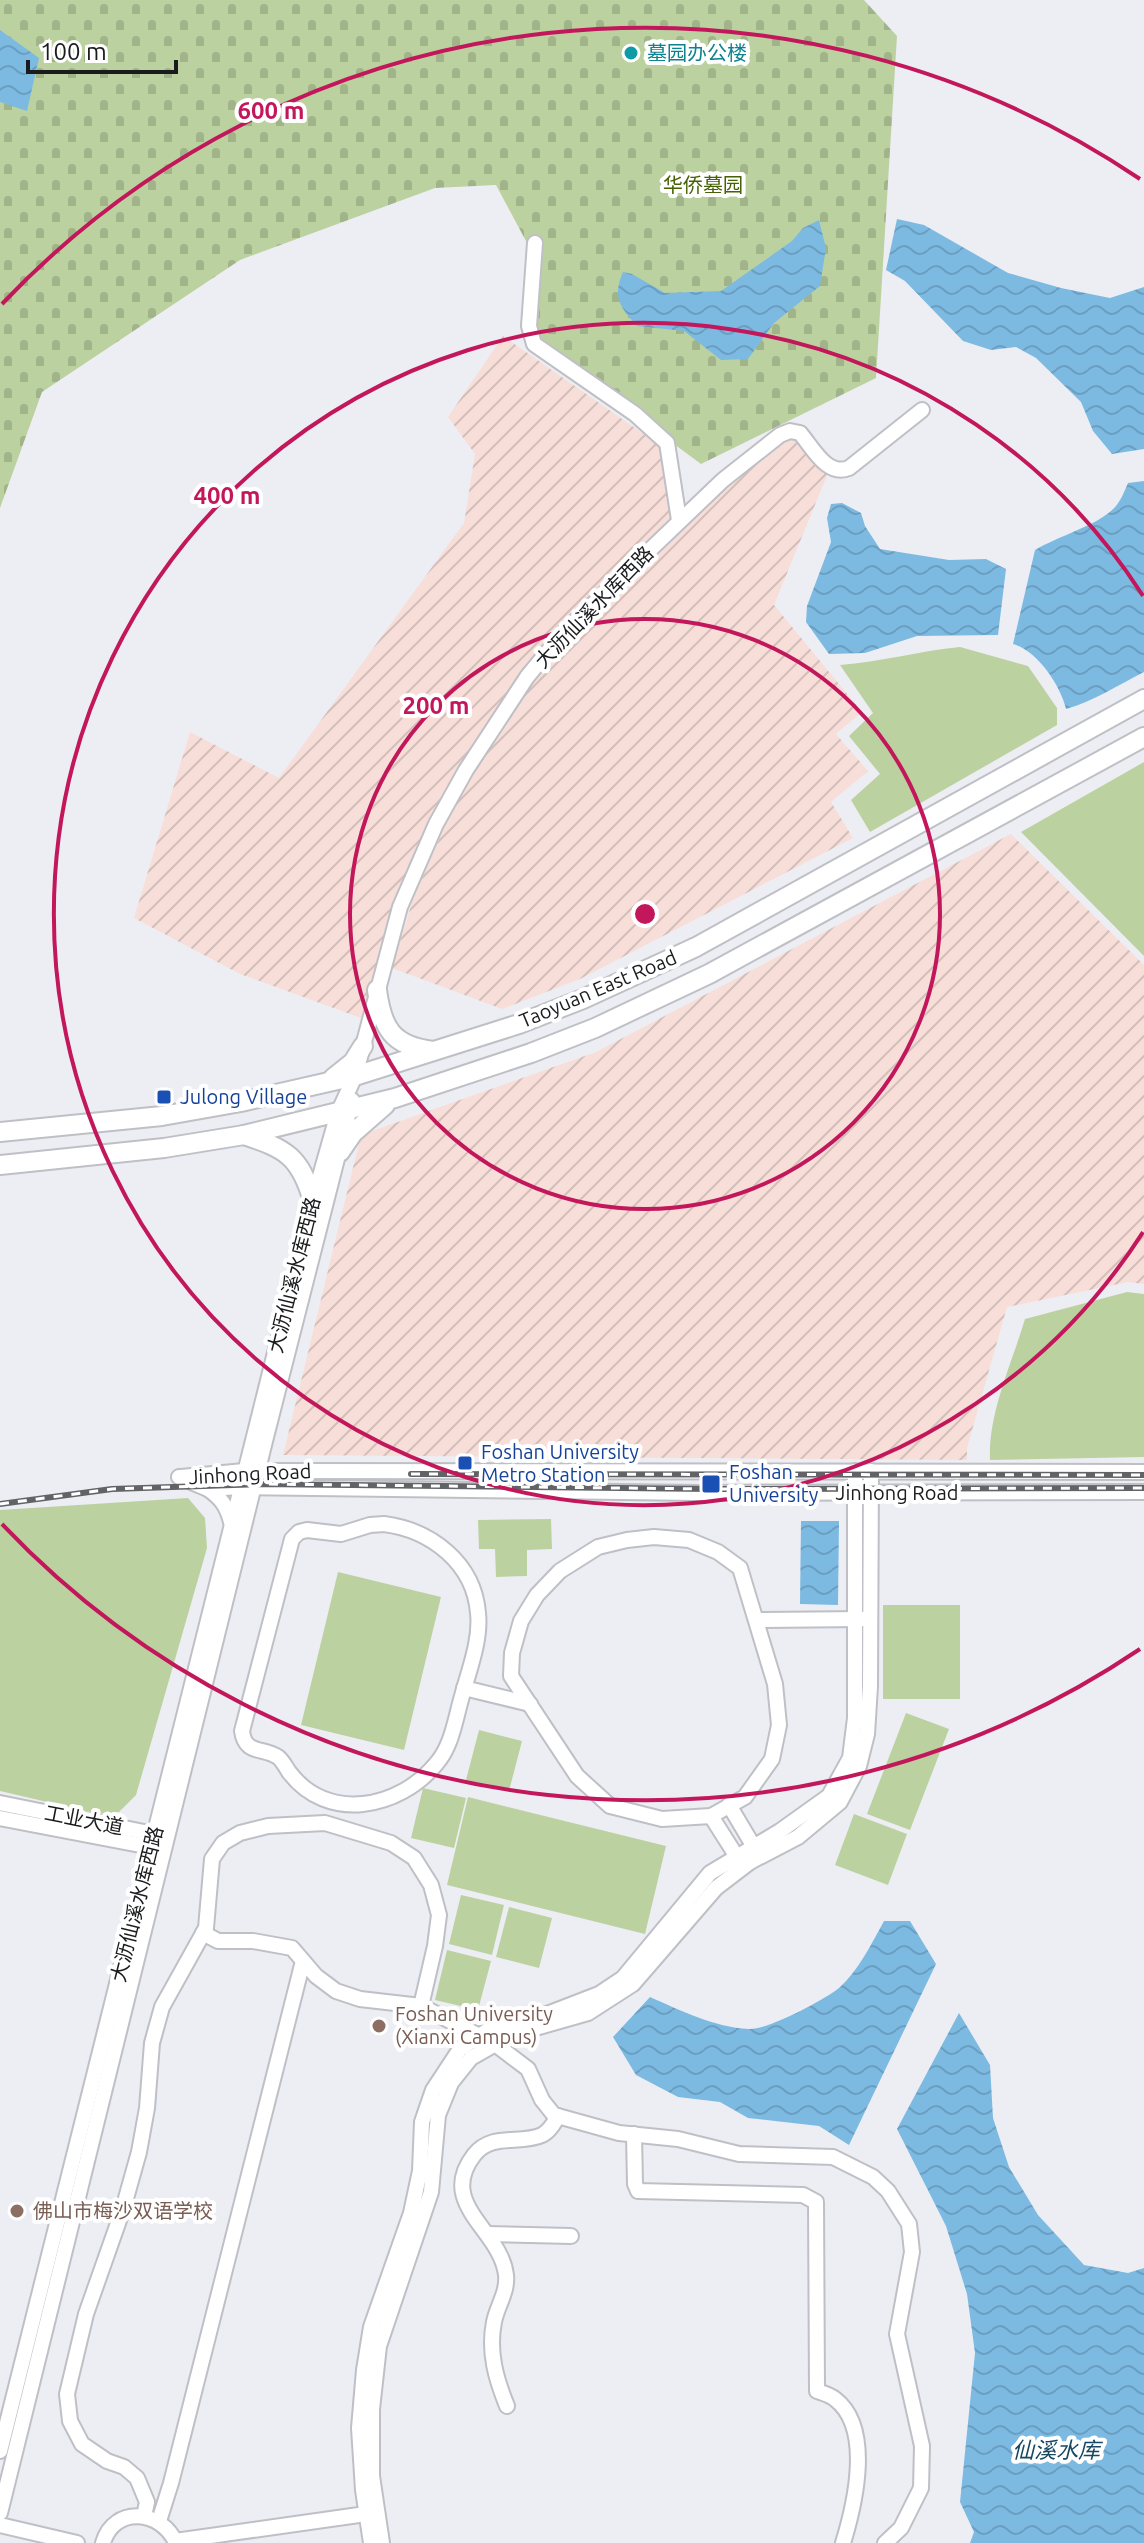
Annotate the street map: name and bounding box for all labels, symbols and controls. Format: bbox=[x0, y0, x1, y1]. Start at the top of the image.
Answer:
scale bar bbox=[28, 24, 176, 74]
text: 100 m bbox=[40, 38, 107, 65]
place label: 墓园办公楼 bbox=[647, 41, 747, 64]
marker: 墓园办公楼 bbox=[622, 44, 640, 62]
text: 600 m bbox=[238, 97, 304, 124]
park label: 华侨墓园 bbox=[663, 173, 743, 196]
text: 400 m bbox=[194, 482, 260, 509]
street label: 大沥仙溪水库西路 bbox=[530, 541, 657, 672]
text: 200 m bbox=[403, 692, 469, 719]
centre of rings bbox=[631, 900, 659, 928]
street label: Taoyuan East Road bbox=[516, 945, 680, 1032]
place label: Julong Village bbox=[180, 1085, 307, 1108]
marker: Julong Village bbox=[155, 1088, 173, 1106]
street label: 大沥仙溪水库西路 bbox=[263, 1194, 324, 1355]
place label: Foshan University Metro Station bbox=[481, 1440, 639, 1486]
marker: Foshan University Metro Station bbox=[456, 1454, 474, 1472]
street label: Jinhong Road bbox=[188, 1459, 312, 1488]
place label: Foshan University bbox=[729, 1460, 819, 1506]
marker: Foshan University bbox=[700, 1473, 722, 1495]
street label: Jinhong Road bbox=[836, 1481, 958, 1504]
street label: 工业大道 bbox=[43, 1801, 126, 1838]
street label: 大沥仙溪水库西路 bbox=[106, 1823, 167, 1984]
place label: Foshan University (Xianxi Campus) bbox=[395, 2002, 553, 2048]
marker: Foshan University (Xianxi Campus) bbox=[370, 2017, 388, 2035]
place label: 佛山市梅沙双语学校 bbox=[33, 2199, 213, 2222]
marker: 佛山市梅沙双语学校 bbox=[8, 2202, 26, 2220]
water label: 仙溪水库 bbox=[1012, 2437, 1104, 2462]

